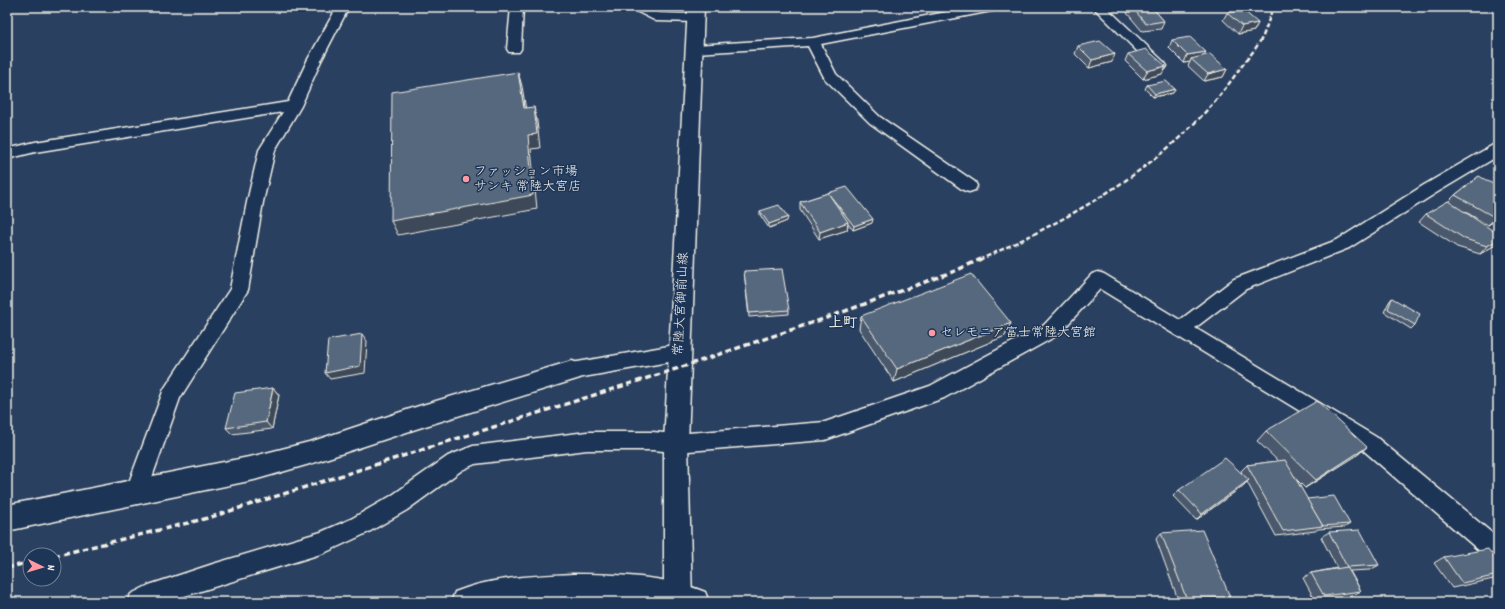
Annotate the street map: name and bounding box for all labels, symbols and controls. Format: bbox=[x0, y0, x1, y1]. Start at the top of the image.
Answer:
place label: ファッション市場 サンキ 常陸大宮店 bbox=[474, 163, 581, 197]
marker: ファッション市場 サンキ 常陸大宮店 bbox=[461, 174, 471, 184]
street label: 常陸大宮御前山線 bbox=[670, 251, 694, 356]
district label: 上町 bbox=[828, 313, 858, 335]
place label: セレモニア富士常陸大宮館 bbox=[940, 324, 1096, 343]
marker: セレモニア富士常陸大宮館 bbox=[927, 328, 937, 338]
north arrow bbox=[22, 547, 62, 587]
text: N bbox=[42, 564, 58, 572]

